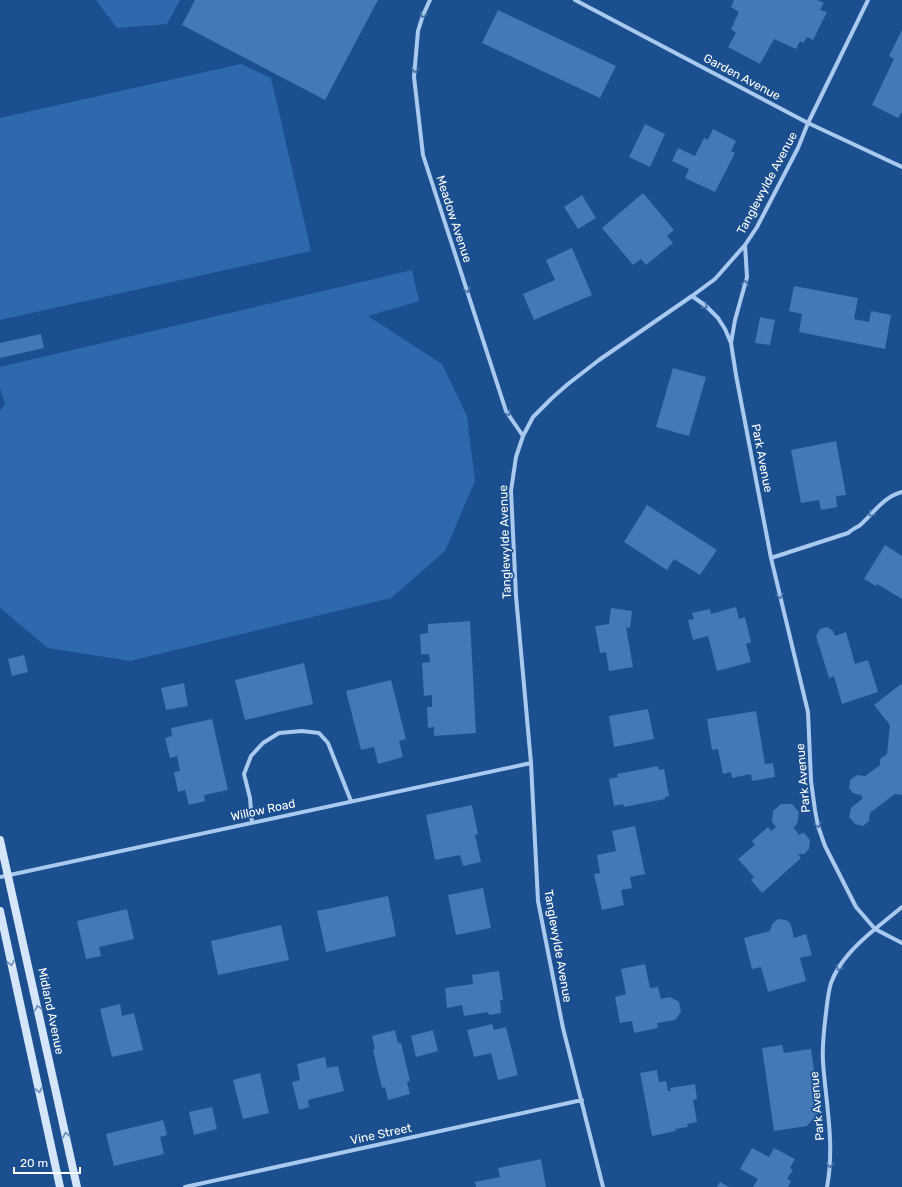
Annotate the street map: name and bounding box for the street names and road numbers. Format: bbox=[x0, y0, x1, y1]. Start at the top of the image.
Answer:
street label: Garden Avenue bbox=[701, 51, 783, 103]
street label: Tanglewylde Avenue bbox=[734, 129, 800, 237]
street label: Meadow Avenue bbox=[433, 174, 475, 265]
street label: Park Avenue bbox=[748, 423, 776, 494]
street label: Tanglewylde Avenue bbox=[496, 484, 514, 599]
street label: Park Avenue bbox=[793, 742, 813, 813]
street label: Willow Road bbox=[229, 796, 297, 824]
street label: Tanglewylde Avenue bbox=[541, 889, 575, 1004]
street label: Midland Avenue bbox=[35, 966, 67, 1056]
street label: Park Avenue bbox=[807, 1070, 827, 1141]
street label: Vine Street bbox=[349, 1121, 413, 1147]

